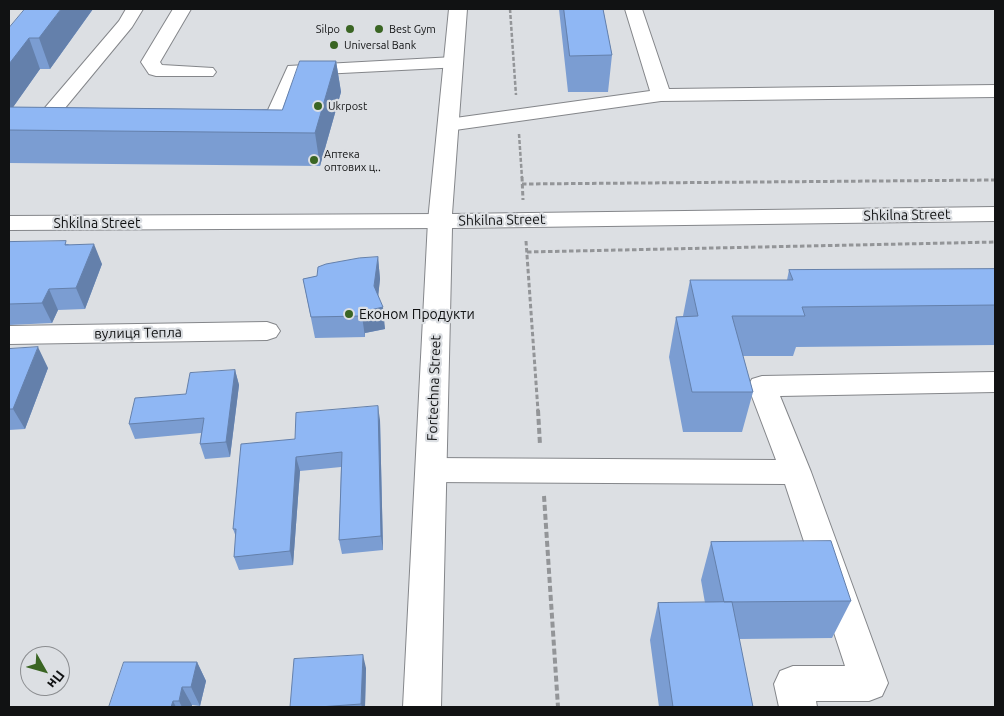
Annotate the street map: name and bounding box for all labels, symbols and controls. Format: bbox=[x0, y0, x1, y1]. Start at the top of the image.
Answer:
place label: Silpo bbox=[316, 22, 340, 36]
place label: Best Gym bbox=[389, 22, 436, 36]
marker: Silpo bbox=[344, 23, 356, 35]
marker: Best Gym bbox=[373, 23, 385, 35]
place label: Universal Bank bbox=[344, 38, 416, 52]
marker: Universal Bank bbox=[328, 39, 340, 51]
place label: Ukrpost bbox=[328, 99, 367, 113]
marker: Ukrpost bbox=[312, 100, 324, 112]
place label: Аптека оптових ц‥ bbox=[324, 147, 381, 173]
marker: Аптека оптових ц‥ bbox=[308, 154, 320, 166]
street label: Shkilna Street bbox=[863, 206, 951, 224]
street label: Shkilna Street bbox=[458, 211, 546, 229]
street label: Shkilna Street bbox=[54, 215, 140, 231]
place label: Економ Продукти bbox=[359, 306, 475, 322]
marker: Економ Продукти bbox=[343, 308, 355, 320]
street label: вулиця Тепла bbox=[94, 324, 182, 342]
street label: Fortechna Street bbox=[424, 335, 444, 441]
north arrow bbox=[20, 646, 70, 696]
text: Пн bbox=[44, 667, 68, 692]

